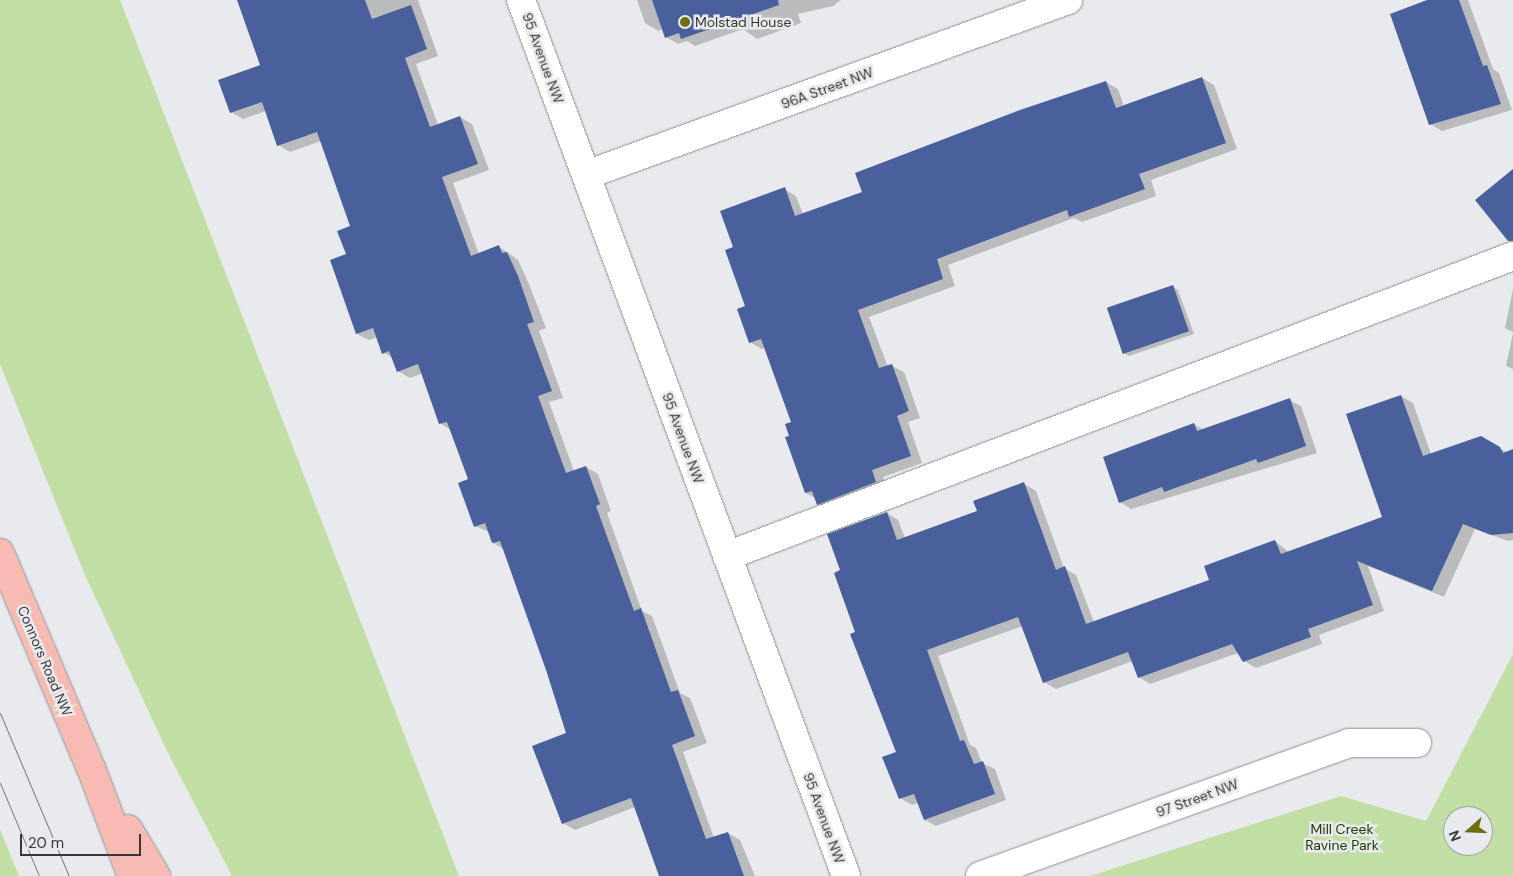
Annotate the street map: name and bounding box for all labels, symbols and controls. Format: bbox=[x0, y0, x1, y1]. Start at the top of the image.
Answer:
street label: 95 Avenue NW bbox=[519, 10, 567, 106]
place label: Molstad House bbox=[695, 14, 791, 30]
marker: Molstad House bbox=[679, 16, 691, 28]
street label: 96A Street NW bbox=[779, 64, 875, 112]
street label: 95 Avenue NW bbox=[659, 390, 707, 486]
street label: Connors Road NW bbox=[14, 603, 76, 719]
street label: 95 Avenue NW bbox=[800, 770, 848, 866]
street label: 97 Street NW bbox=[1154, 775, 1240, 821]
north arrow bbox=[1443, 806, 1493, 856]
park label: Mill Creek Ravine Park bbox=[1305, 821, 1379, 854]
scale bar bbox=[22, 824, 144, 856]
text: N bbox=[1445, 828, 1465, 844]
text: 20 m bbox=[28, 833, 64, 853]

